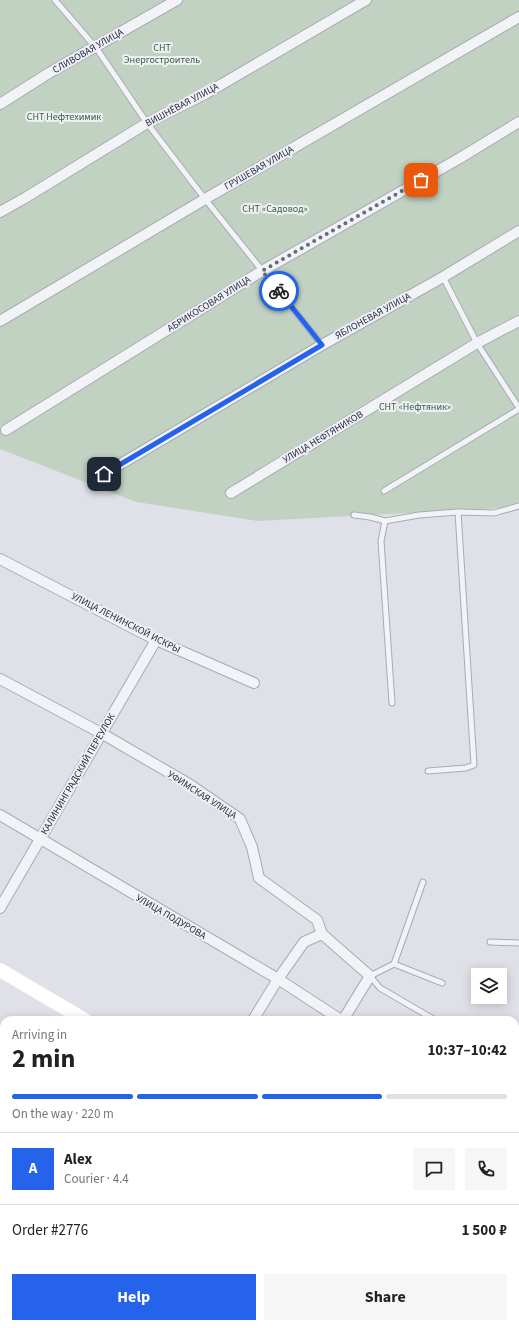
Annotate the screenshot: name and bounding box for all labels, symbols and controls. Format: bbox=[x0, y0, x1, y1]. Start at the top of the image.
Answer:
street label: СЛИВОВАЯ УЛИЦА bbox=[50, 25, 126, 77]
park label: СНТ Энергостроитель bbox=[124, 41, 200, 67]
street label: ВИШНЁВАЯ УЛИЦА bbox=[143, 79, 222, 130]
park label: СНТ Нефтехимик bbox=[27, 110, 101, 124]
street label: ГРУШЕВАЯ УЛИЦА bbox=[222, 142, 297, 194]
pin bbox=[404, 163, 438, 197]
icon: bag bbox=[410, 169, 432, 191]
park label: СНТ «Садовод» bbox=[242, 202, 308, 216]
courier bbox=[259, 271, 299, 311]
street label: АБРИКОСОВАЯ УЛИЦА bbox=[164, 272, 254, 335]
icon: bike bbox=[268, 280, 290, 302]
street label: ЯБЛОНЕВАЯ УЛИЦА bbox=[333, 289, 414, 343]
park label: СНТ «Нефтяник» bbox=[379, 400, 451, 414]
street label: УЛИЦА НЕФТЯНИКОВ bbox=[280, 407, 366, 467]
pin bbox=[87, 457, 121, 491]
icon: home bbox=[93, 463, 115, 485]
street label: УЛИЦА ЛЕНИНСКОЙ ИСКРЫ bbox=[69, 589, 183, 657]
street label: КАЛИНИНГРАДСКИЙ ПЕРЕУЛОК bbox=[37, 710, 119, 837]
street label: УФИМСКАЯ УЛИЦА bbox=[165, 767, 240, 823]
street label: УЛИЦА ПОДУРОВА bbox=[133, 891, 209, 943]
map controls bbox=[471, 968, 507, 1004]
button: layers bbox=[471, 968, 507, 1004]
text: Arriving in bbox=[12, 1026, 67, 1044]
text: 2 min bbox=[12, 1040, 75, 1077]
text: 10:37–10:42 bbox=[427, 1040, 507, 1061]
text: On the way · 220 m bbox=[12, 1105, 114, 1123]
button: chat bbox=[413, 1148, 455, 1190]
button: phone bbox=[465, 1148, 507, 1190]
text: Alex bbox=[64, 1149, 92, 1170]
text: A bbox=[29, 1158, 37, 1179]
text: Courier · 4.4 bbox=[64, 1170, 129, 1188]
text: Order #2776 bbox=[12, 1220, 88, 1241]
text: 1 500 ₽ bbox=[461, 1220, 507, 1241]
button: Help bbox=[12, 1274, 256, 1320]
button: Share bbox=[264, 1274, 507, 1320]

